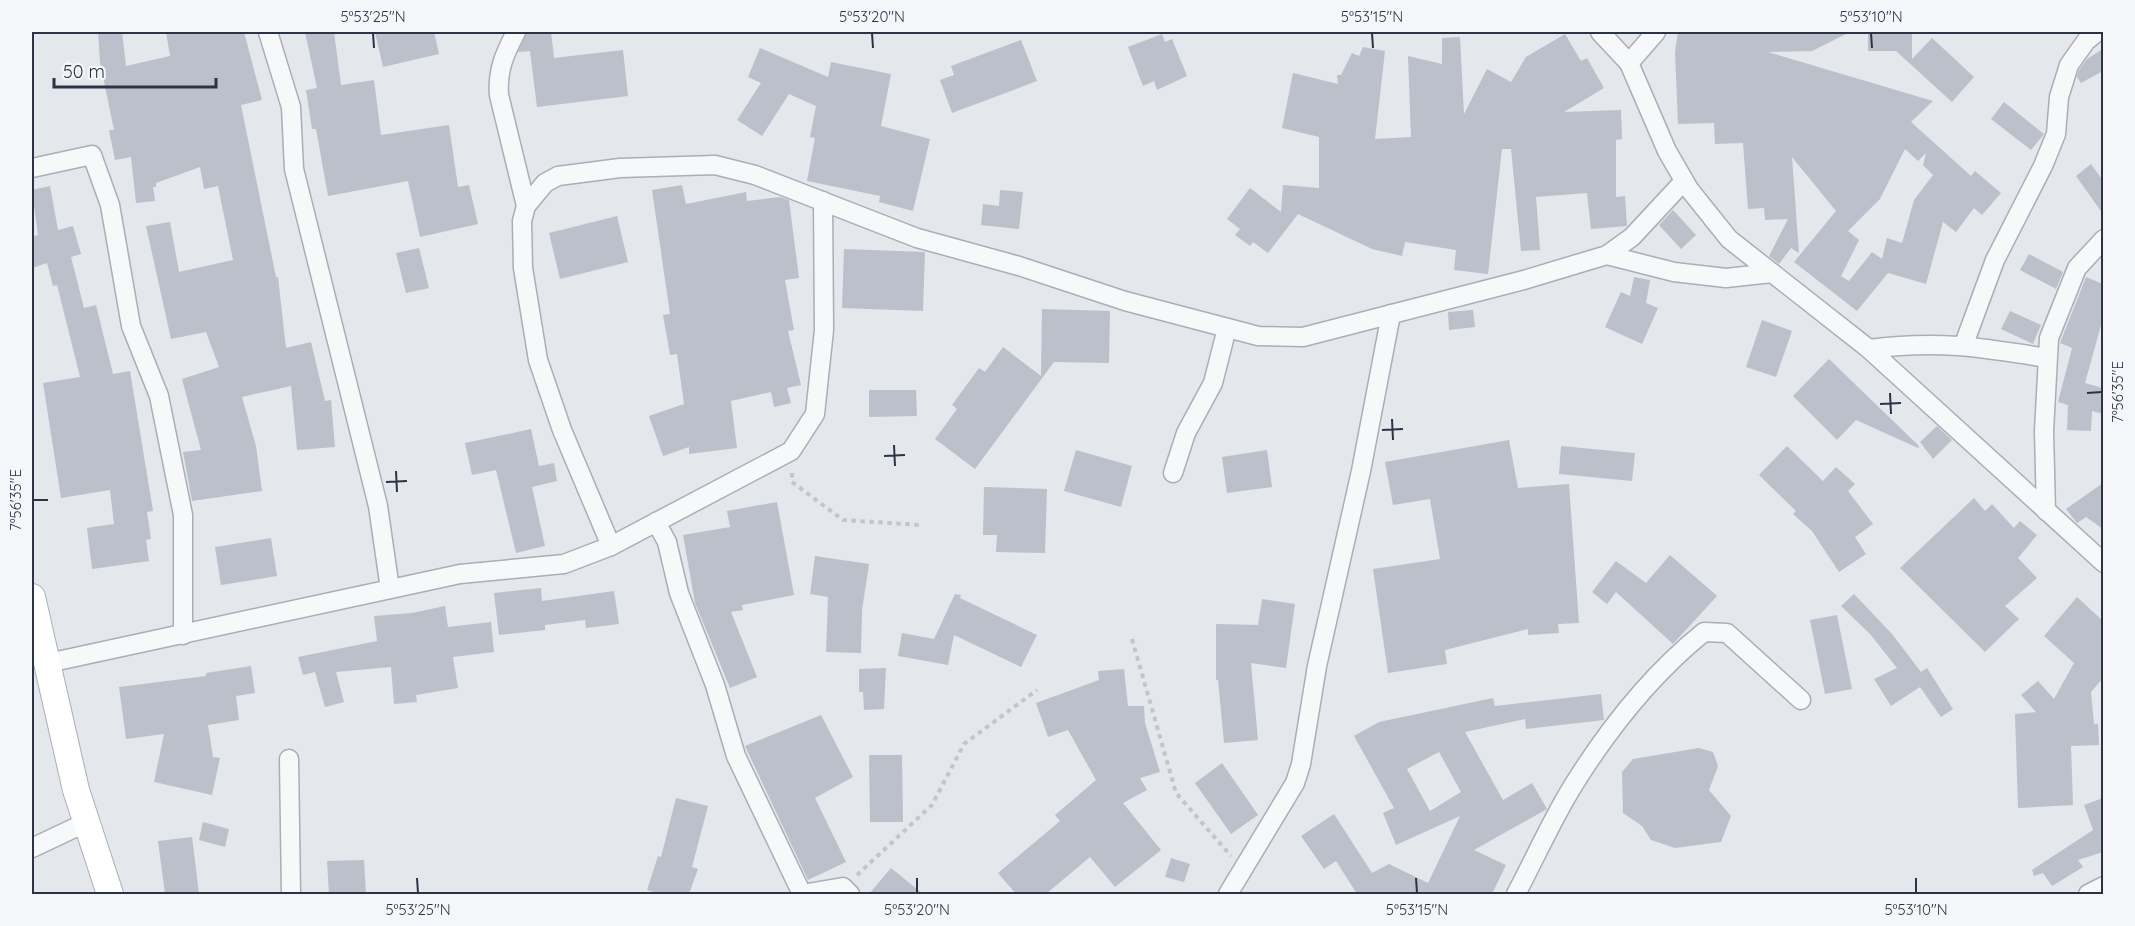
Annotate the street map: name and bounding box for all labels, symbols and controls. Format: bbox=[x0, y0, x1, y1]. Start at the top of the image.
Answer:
text: 5°53'25"N bbox=[340, 7, 406, 26]
text: 5°53'20"N bbox=[839, 7, 905, 26]
text: 5°53'15"N bbox=[1341, 7, 1403, 26]
text: 5°53'10"N bbox=[1839, 7, 1903, 26]
scale bar bbox=[54, 51, 216, 89]
text: 50 m bbox=[63, 60, 105, 83]
text: 7°56'35"E bbox=[2108, 361, 2127, 423]
text: 7°56'35"E bbox=[6, 469, 25, 531]
text: 5°53'25"N bbox=[385, 900, 451, 919]
text: 5°53'20"N bbox=[884, 900, 950, 919]
text: 5°53'15"N bbox=[1386, 900, 1448, 919]
text: 5°53'10"N bbox=[1884, 900, 1948, 919]

